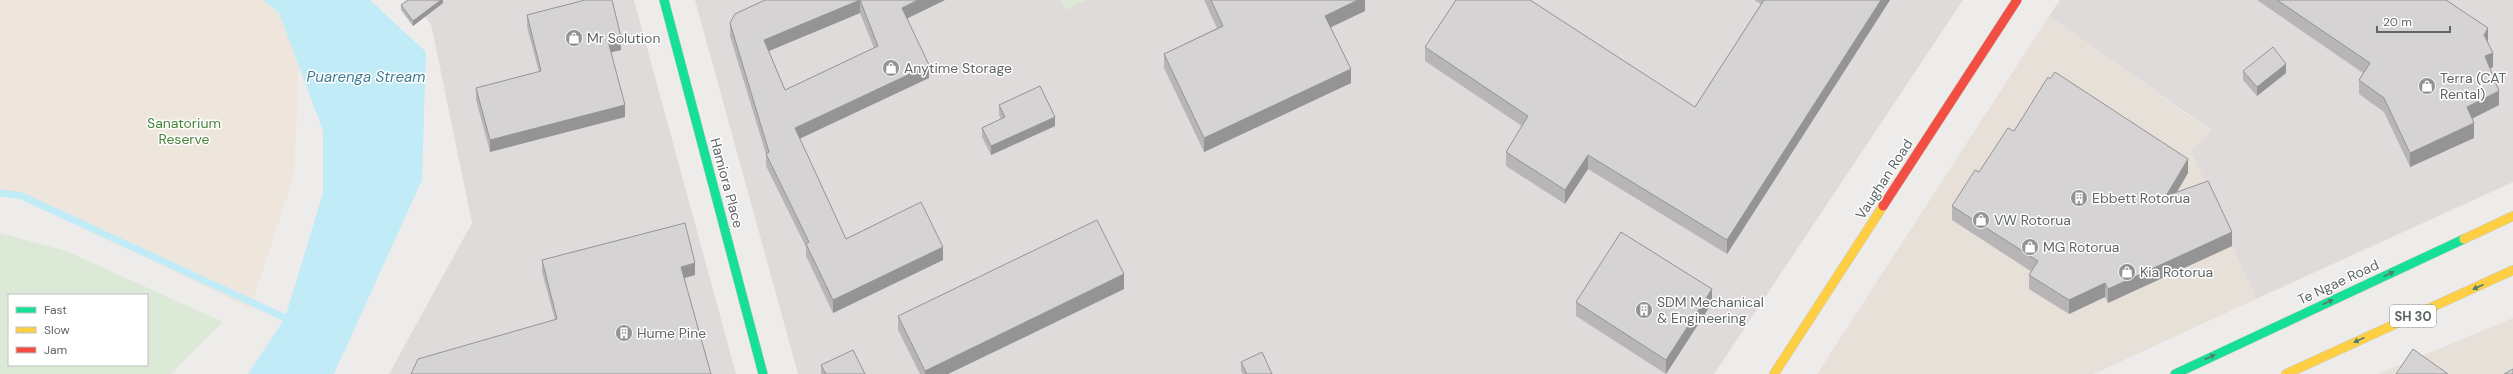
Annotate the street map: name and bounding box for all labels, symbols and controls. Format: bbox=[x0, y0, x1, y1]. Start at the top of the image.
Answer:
scale bar bbox=[2377, 8, 2450, 34]
text: 20 m bbox=[2383, 14, 2412, 30]
shop icon: Mr Solution bbox=[564, 28, 584, 48]
place label: Mr Solution bbox=[587, 29, 660, 47]
shop icon: Anytime Storage bbox=[881, 58, 901, 78]
place label: Anytime Storage bbox=[904, 59, 1012, 77]
water label: Puarenga Stream bbox=[307, 67, 425, 87]
place label: Terra (CAT Rental) bbox=[2440, 69, 2507, 103]
shop icon: Terra (CAT Rental) bbox=[2417, 76, 2437, 96]
park label: Sanatorium Reserve bbox=[147, 114, 221, 148]
street label: Vaughan Road bbox=[1851, 135, 1917, 223]
street label: Hamiora Place bbox=[706, 136, 748, 230]
building icon: Ebbett Rotorua bbox=[2069, 188, 2089, 208]
place label: Ebbett Rotorua bbox=[2092, 189, 2190, 207]
shop icon: VW Rotorua bbox=[1971, 210, 1991, 230]
place label: VW Rotorua bbox=[1994, 211, 2071, 229]
shop icon: MG Rotorua bbox=[2020, 237, 2040, 257]
place label: MG Rotorua bbox=[2043, 238, 2119, 256]
street label: Te Ngae Road bbox=[2294, 255, 2382, 309]
shop icon: Kia Rotorua bbox=[2117, 262, 2137, 282]
place label: Kia Rotorua bbox=[2140, 263, 2213, 281]
one-way arrow bbox=[2383, 271, 2394, 277]
one-way arrow bbox=[2471, 284, 2483, 290]
place label: SDM Mechanical & Engineering bbox=[1657, 293, 1764, 327]
legend bbox=[8, 294, 148, 366]
one-way arrow bbox=[2322, 299, 2334, 305]
building icon: SDM Mechanical & Engineering bbox=[1634, 300, 1654, 320]
text: Fast bbox=[44, 302, 67, 318]
road number: SH 30 bbox=[2390, 305, 2436, 327]
text: Slow bbox=[44, 322, 70, 338]
building icon: Hume Pine bbox=[614, 323, 634, 343]
place label: Hume Pine bbox=[637, 324, 706, 342]
one-way arrow bbox=[2354, 337, 2365, 343]
text: Jam bbox=[44, 342, 67, 358]
one-way arrow bbox=[2204, 354, 2216, 361]

